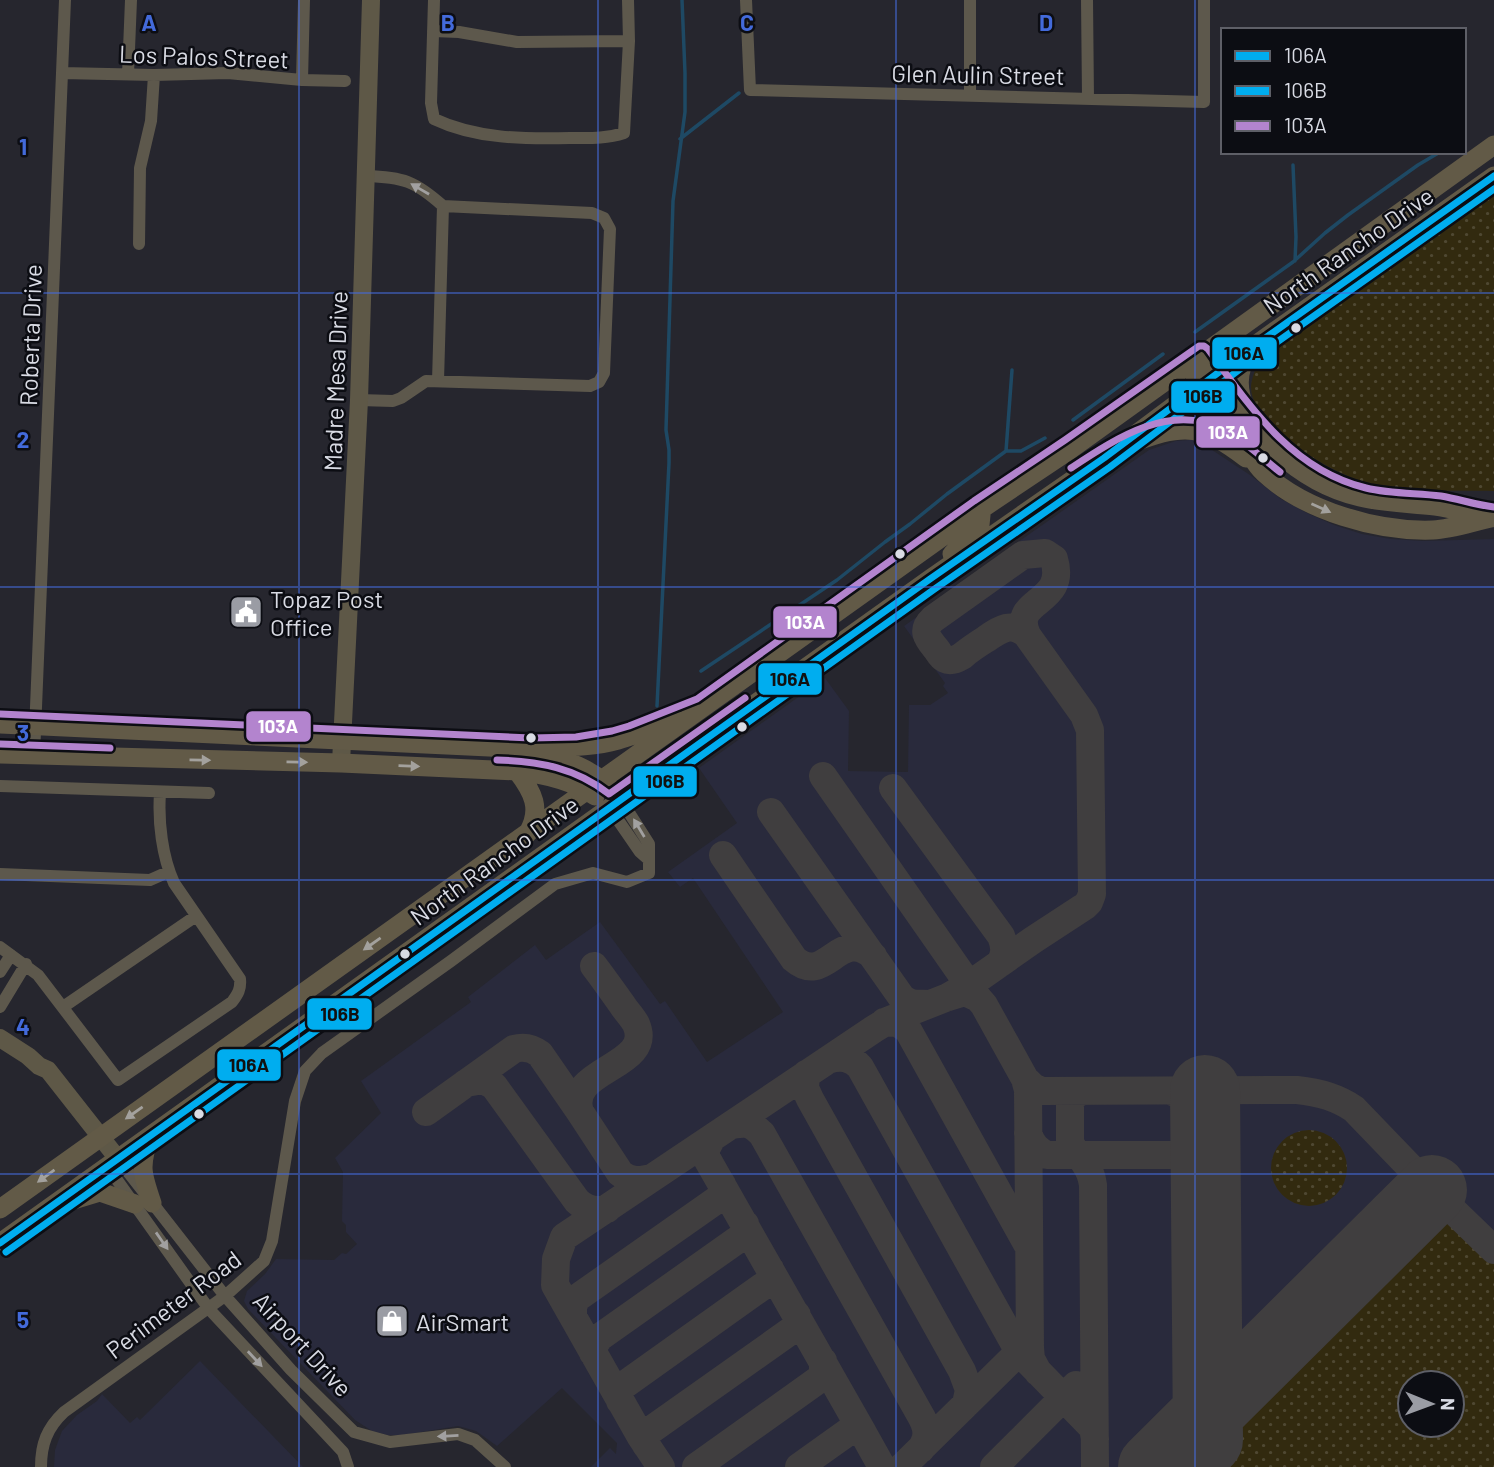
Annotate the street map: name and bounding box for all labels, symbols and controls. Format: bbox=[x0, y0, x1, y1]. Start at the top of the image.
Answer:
text: A bbox=[141, 8, 157, 36]
text: B bbox=[441, 8, 455, 36]
text: C bbox=[740, 8, 754, 36]
text: D bbox=[1039, 8, 1053, 36]
legend bbox=[1221, 28, 1466, 154]
street label: Los Palos Street bbox=[119, 39, 289, 73]
text: 106A bbox=[1284, 42, 1327, 67]
street label: Glen Aulin Street bbox=[891, 58, 1065, 90]
text: 106B bbox=[1284, 77, 1327, 102]
text: 103A bbox=[1284, 112, 1327, 137]
text: 1 bbox=[19, 132, 27, 160]
street label: North Rancho Drive bbox=[1257, 180, 1439, 320]
one-way arrow bbox=[410, 182, 429, 195]
street label: Roberta Drive bbox=[13, 264, 47, 406]
street label: Madre Mesa Drive bbox=[317, 290, 353, 472]
unlabelled marker bbox=[1289, 321, 1303, 335]
line badge: 106A bbox=[1211, 336, 1278, 370]
text: 106A bbox=[1224, 341, 1265, 364]
line badge: 106B bbox=[1170, 380, 1236, 414]
text: 106B bbox=[1183, 384, 1223, 407]
line badge: 103A bbox=[1195, 415, 1261, 449]
text: 103A bbox=[1208, 420, 1249, 443]
text: 2 bbox=[17, 425, 29, 453]
unlabelled marker bbox=[1256, 451, 1270, 465]
one-way arrow bbox=[1311, 502, 1331, 514]
unlabelled marker bbox=[893, 547, 907, 561]
place label: Topaz Post Office bbox=[270, 584, 383, 641]
public building icon: Topaz Post Office bbox=[227, 593, 265, 631]
line badge: 103A bbox=[772, 605, 838, 639]
text: 103A bbox=[785, 610, 826, 633]
line badge: 106A bbox=[757, 662, 823, 696]
text: 106A bbox=[770, 667, 811, 690]
line badge: 103A bbox=[245, 710, 312, 743]
text: 103A bbox=[258, 714, 299, 737]
text: 3 bbox=[17, 718, 29, 746]
unlabelled marker bbox=[735, 720, 749, 734]
unlabelled marker bbox=[524, 731, 538, 745]
one-way arrow bbox=[189, 755, 211, 766]
one-way arrow bbox=[286, 757, 308, 768]
one-way arrow bbox=[398, 760, 420, 771]
line badge: 106B bbox=[632, 765, 698, 798]
text: 106B bbox=[645, 769, 685, 792]
street label: North Rancho Drive bbox=[404, 789, 584, 931]
one-way arrow bbox=[633, 818, 646, 837]
one-way arrow bbox=[363, 937, 381, 951]
unlabelled marker bbox=[398, 947, 412, 961]
line badge: 106B bbox=[306, 997, 373, 1031]
text: 106B bbox=[320, 1002, 360, 1025]
text: 4 bbox=[16, 1012, 30, 1040]
line badge: 106A bbox=[216, 1048, 282, 1082]
text: 106A bbox=[229, 1053, 270, 1076]
one-way arrow bbox=[125, 1106, 143, 1120]
unlabelled marker bbox=[192, 1107, 206, 1121]
one-way arrow bbox=[37, 1169, 55, 1183]
one-way arrow bbox=[154, 1232, 168, 1250]
street label: Perimeter Road bbox=[100, 1244, 246, 1364]
street label: Airport Drive bbox=[247, 1286, 359, 1402]
shop icon: AirSmart bbox=[373, 1302, 411, 1340]
text: 5 bbox=[17, 1305, 29, 1333]
place label: AirSmart bbox=[416, 1307, 509, 1336]
one-way arrow bbox=[247, 1350, 263, 1367]
north arrow bbox=[1396, 1369, 1466, 1439]
text: N bbox=[1437, 1398, 1460, 1411]
one-way arrow bbox=[437, 1430, 459, 1441]

